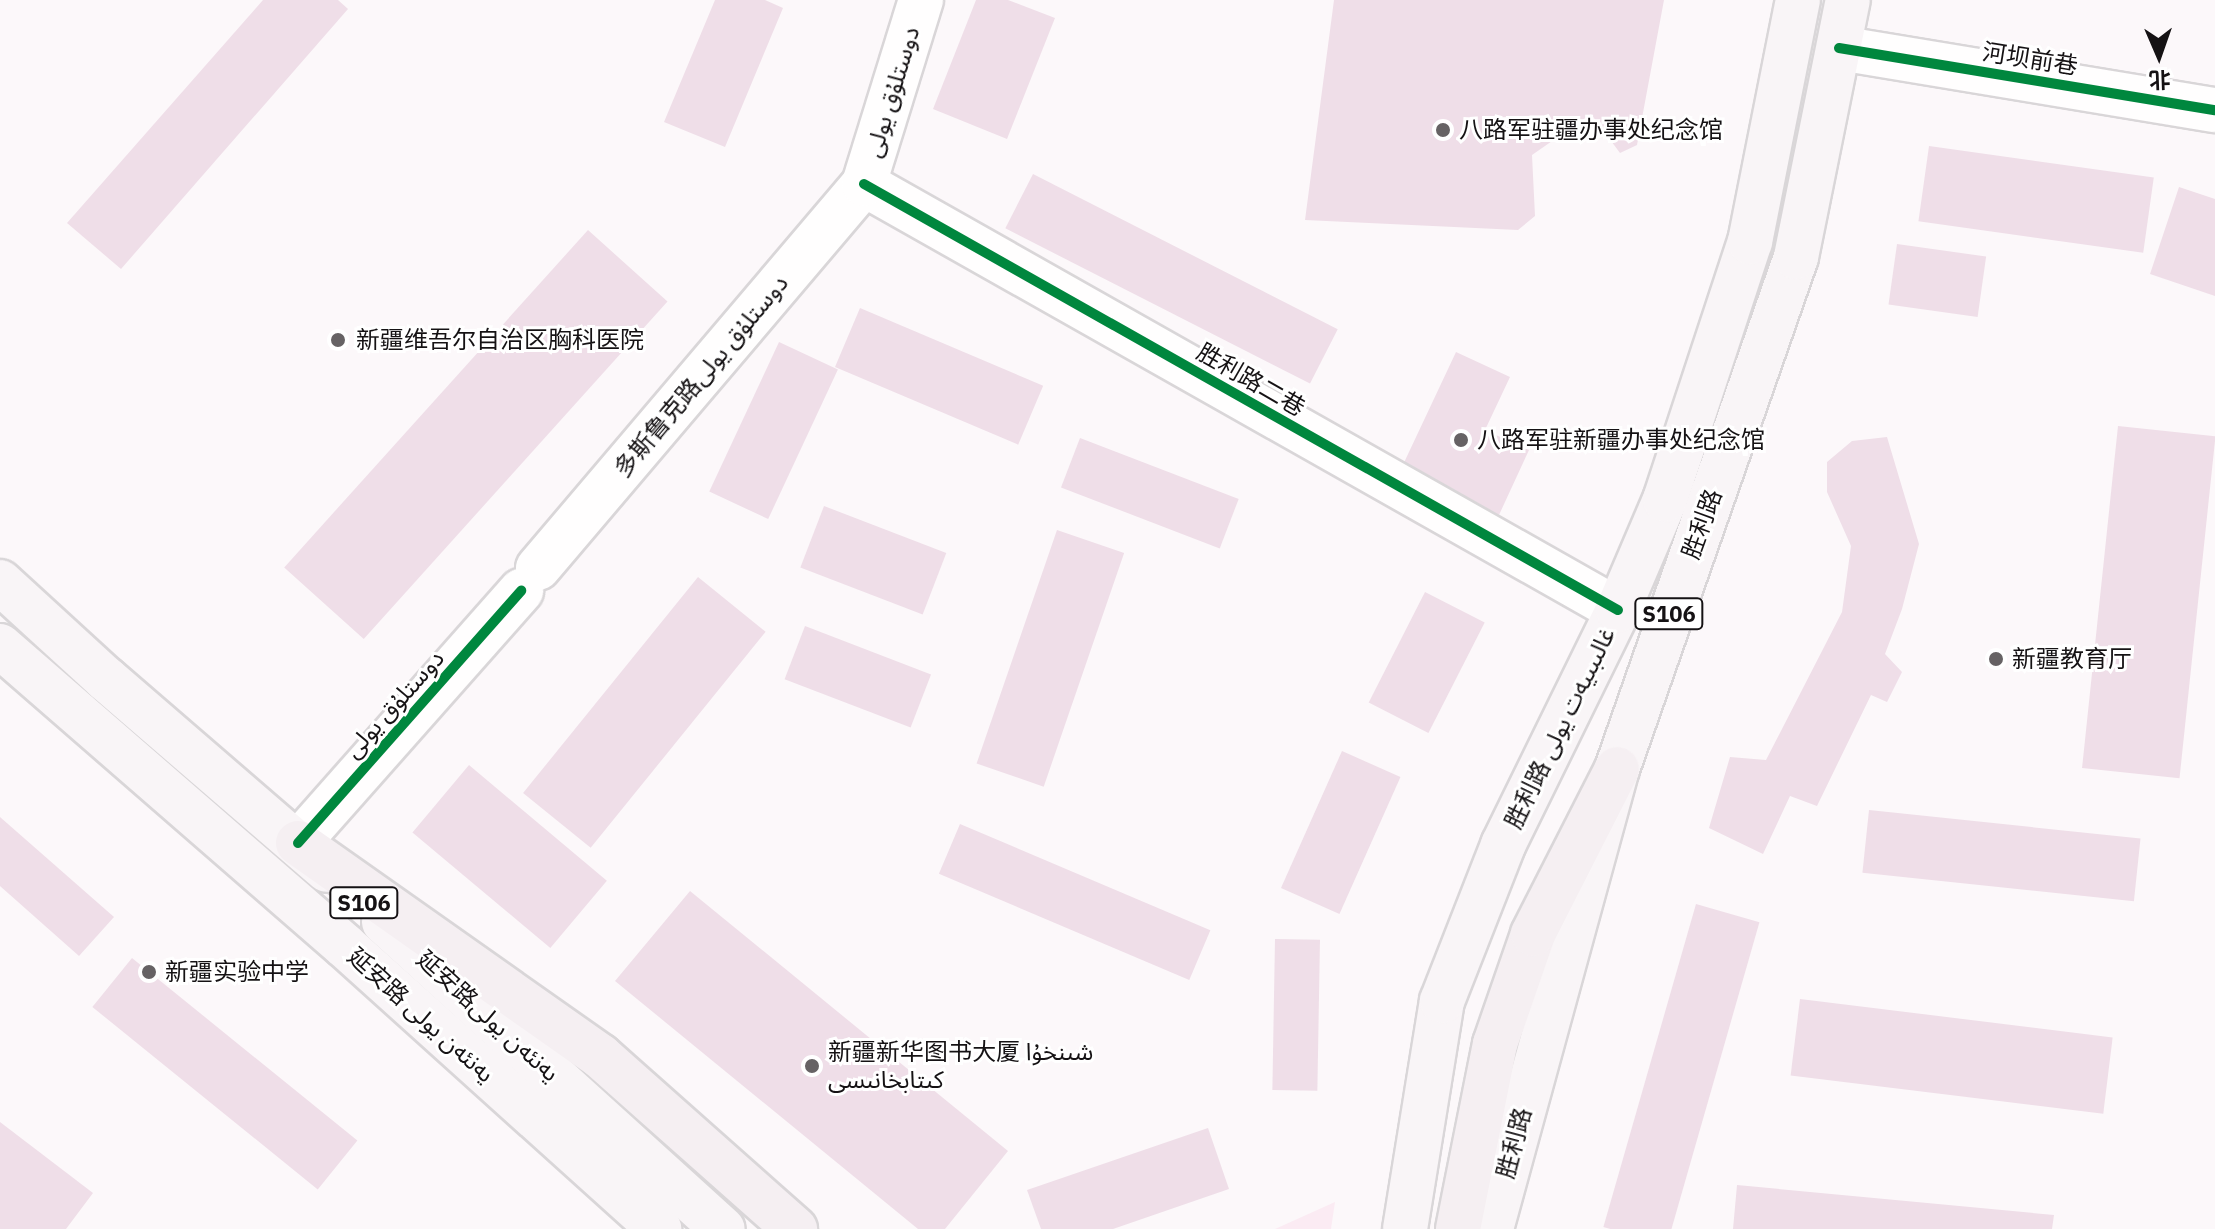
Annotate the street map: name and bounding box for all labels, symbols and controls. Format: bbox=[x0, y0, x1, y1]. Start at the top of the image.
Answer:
north arrow bbox=[2119, 16, 2199, 96]
street label: دوستلۇق يولى bbox=[858, 23, 926, 161]
street label: 河坝前巷 bbox=[1980, 37, 2080, 81]
text: 北 bbox=[2148, 66, 2171, 95]
place label: 八路军驻疆办事处纪念馆 bbox=[1459, 116, 1723, 144]
marker: 八路军驻疆办事处纪念馆 bbox=[1434, 121, 1452, 139]
street label: 多斯鲁克路دوستلۇق يولى bbox=[608, 269, 794, 483]
place label: 新疆维吾尔自治区胸科医院 bbox=[356, 326, 644, 354]
marker: 新疆维吾尔自治区胸科医院 bbox=[327, 329, 349, 351]
street label: 胜利路二巷 bbox=[1192, 338, 1310, 422]
place label: 八路军驻新疆办事处纪念馆 bbox=[1477, 426, 1765, 454]
marker: 八路军驻新疆办事处纪念馆 bbox=[1452, 431, 1470, 449]
street label: 胜利路 bbox=[1676, 485, 1728, 563]
road number: S106 bbox=[1633, 596, 1705, 632]
street label: 胜利路 غالىبىيەت يولى bbox=[1499, 623, 1621, 833]
street label: دوستلۇق يولى bbox=[338, 644, 450, 764]
place label: 新疆教育厅 bbox=[2012, 645, 2132, 673]
marker: 新疆教育厅 bbox=[1987, 650, 2005, 668]
road number: S106 bbox=[328, 885, 400, 921]
street label: 延安路 يەنئەن يولى bbox=[342, 942, 500, 1088]
street label: 延安路يەنئەن يولى bbox=[411, 945, 565, 1087]
place label: 新疆实验中学 bbox=[165, 958, 309, 986]
marker: 新疆实验中学 bbox=[140, 963, 158, 981]
place label: 新疆新华图书大厦 شىنخۇا كىتابخانىسى bbox=[828, 1038, 1093, 1094]
marker: 新疆新华图书大厦 شىنخۇا كىتابخانىسى bbox=[803, 1057, 821, 1075]
street label: 胜利路 bbox=[1491, 1104, 1537, 1182]

